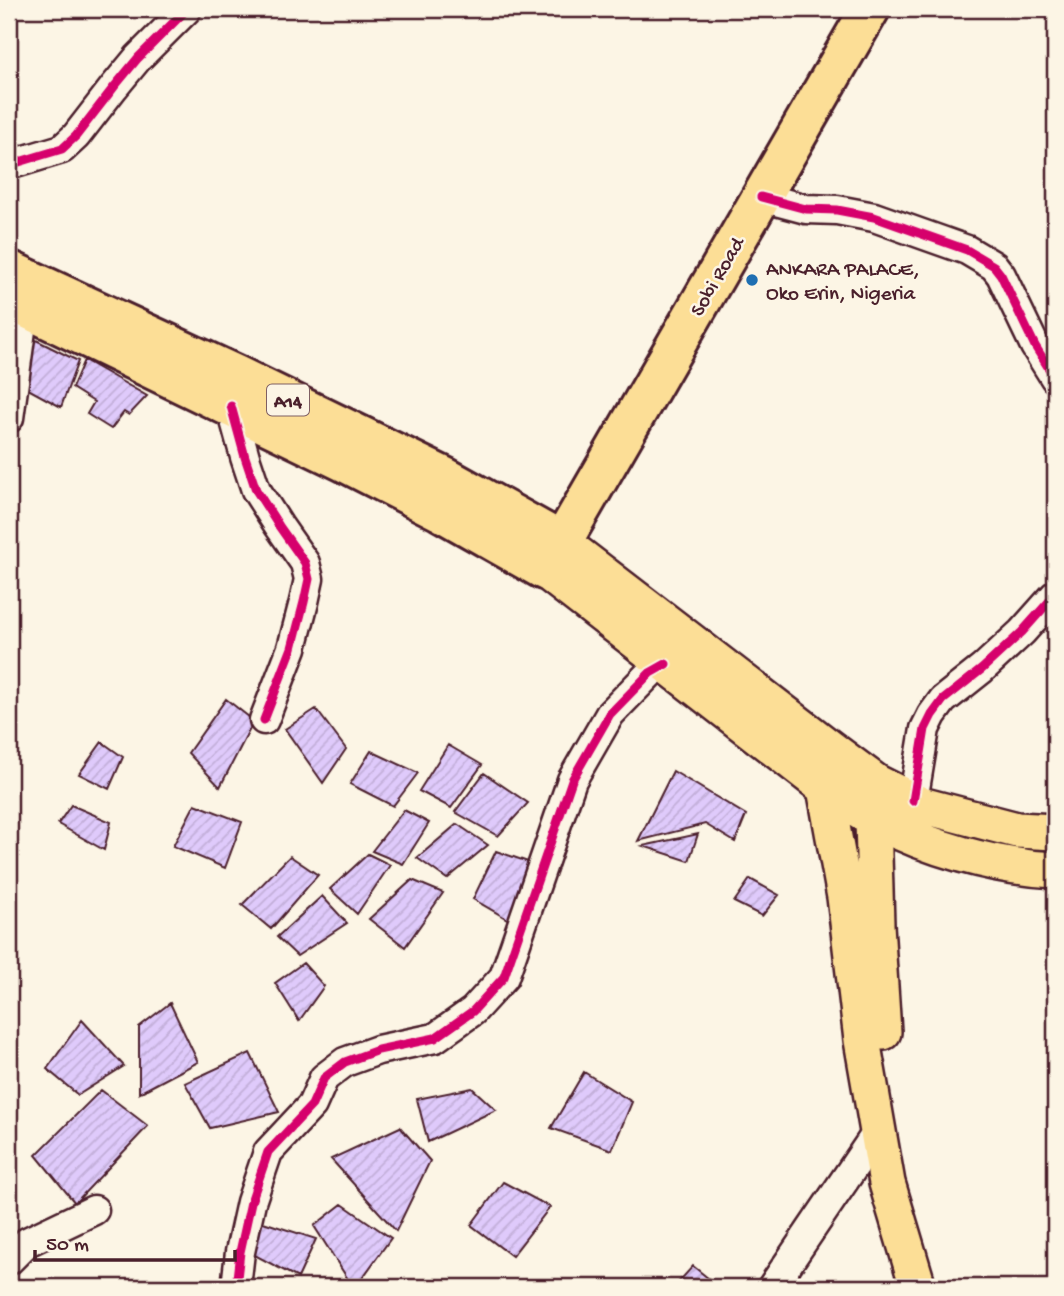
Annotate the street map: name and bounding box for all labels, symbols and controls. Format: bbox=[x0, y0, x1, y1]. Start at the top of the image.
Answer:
street label: Sobi Road bbox=[686, 232, 752, 322]
place label: ANKARA PALACE, Oko Erin, Nigeria bbox=[766, 259, 920, 308]
marker: ANKARA PALACE, Oko Erin, Nigeria bbox=[744, 272, 760, 288]
road number: A14 bbox=[267, 384, 309, 416]
scale bar bbox=[35, 1219, 234, 1263]
text: 50 m bbox=[46, 1234, 89, 1259]

